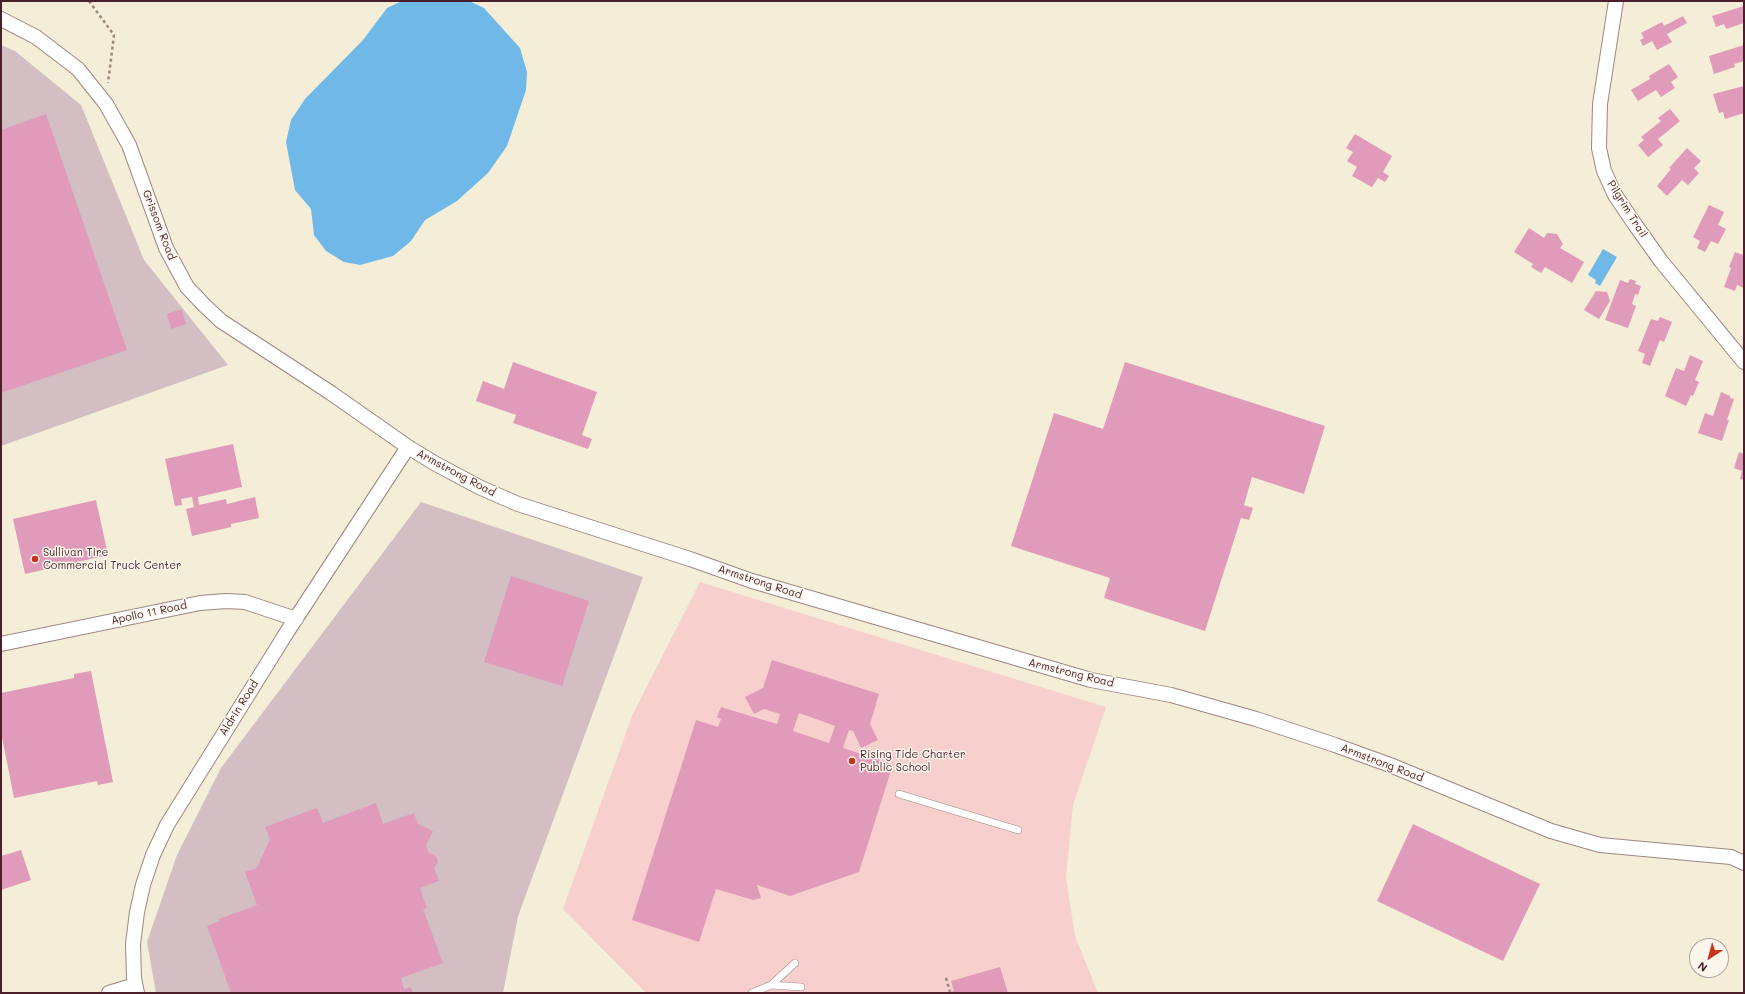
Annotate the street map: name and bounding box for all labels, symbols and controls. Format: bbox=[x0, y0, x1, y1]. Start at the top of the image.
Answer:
street label: Pilgrim Trail bbox=[1604, 178, 1650, 240]
street label: Grissom Road bbox=[140, 188, 178, 262]
street label: Armstrong Road bbox=[414, 447, 498, 499]
place label: Sullivan Tire Commercial Truck Center bbox=[43, 546, 182, 572]
marker: Sullivan Tire Commercial Truck Center bbox=[30, 554, 40, 564]
street label: Armstrong Road bbox=[716, 562, 804, 602]
street label: Apollo 11 Road bbox=[110, 599, 188, 627]
street label: Armstrong Road bbox=[1027, 656, 1115, 690]
street label: Aldrin Road bbox=[217, 678, 261, 738]
street label: Armstrong Road bbox=[1339, 741, 1425, 785]
place label: Rising Tide Charter Public School bbox=[860, 748, 966, 774]
marker: Rising Tide Charter Public School bbox=[847, 756, 857, 766]
north arrow bbox=[1689, 938, 1729, 978]
text: N bbox=[1694, 959, 1710, 976]

